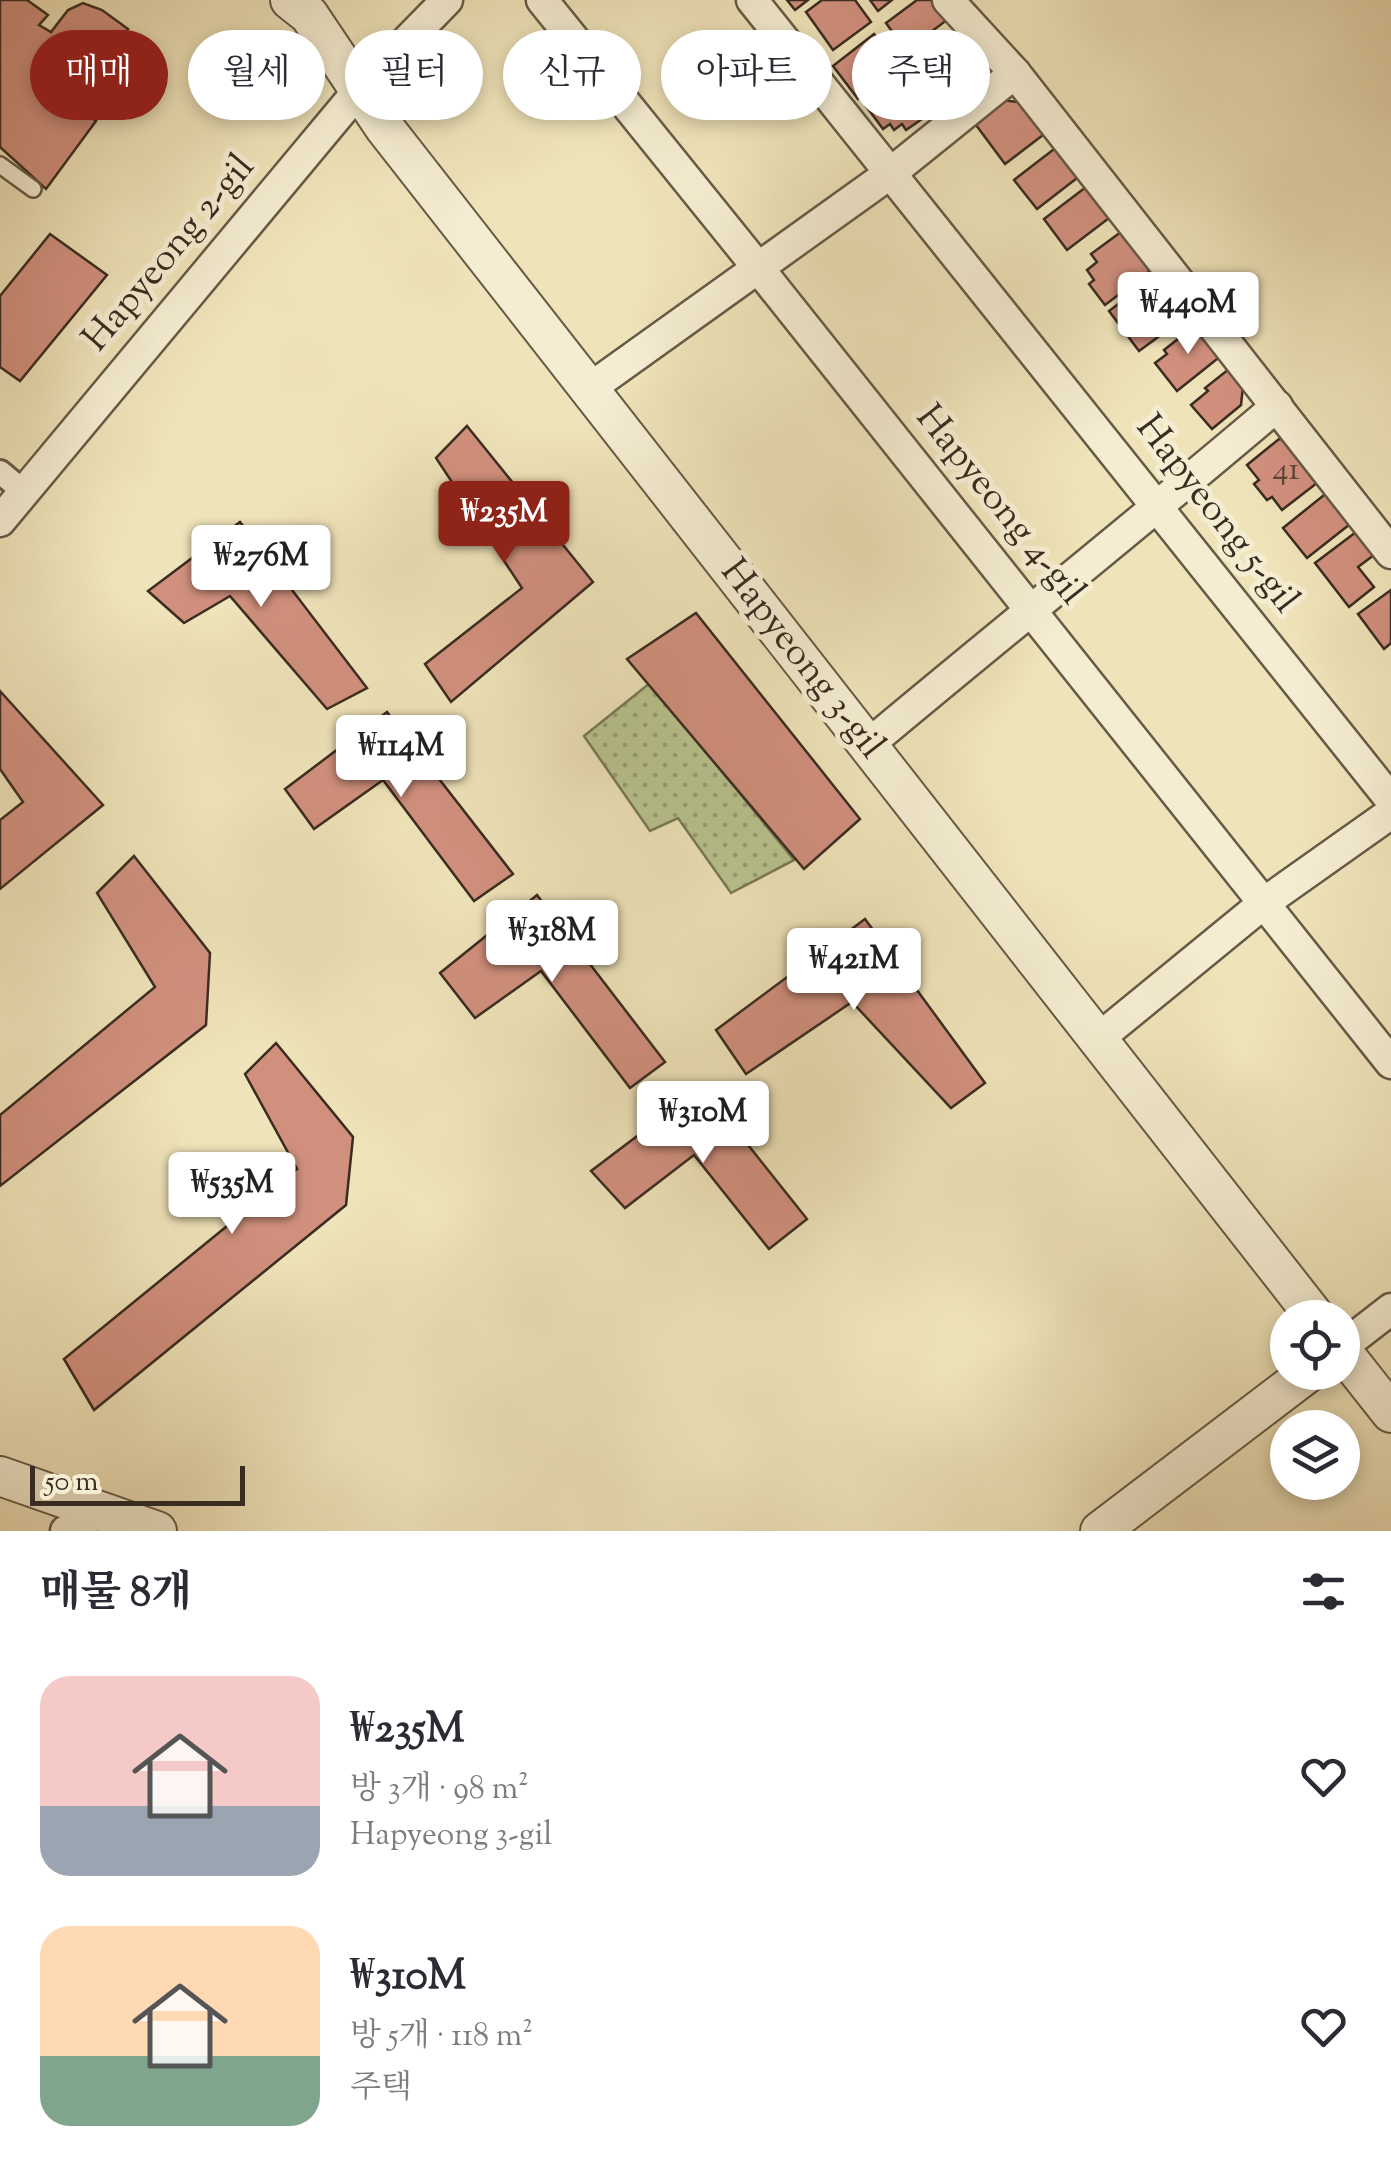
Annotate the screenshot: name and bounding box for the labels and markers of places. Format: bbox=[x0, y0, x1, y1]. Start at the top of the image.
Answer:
pin: ₩440M bbox=[1118, 272, 1258, 357]
pin: ₩235M bbox=[434, 481, 574, 566]
pin: ₩276M bbox=[191, 525, 331, 610]
pin: ₩114M bbox=[331, 715, 471, 800]
pin: ₩318M bbox=[482, 900, 622, 985]
pin: ₩421M bbox=[784, 928, 924, 1013]
pin: ₩310M bbox=[633, 1081, 773, 1166]
pin: ₩535M bbox=[162, 1152, 302, 1237]

